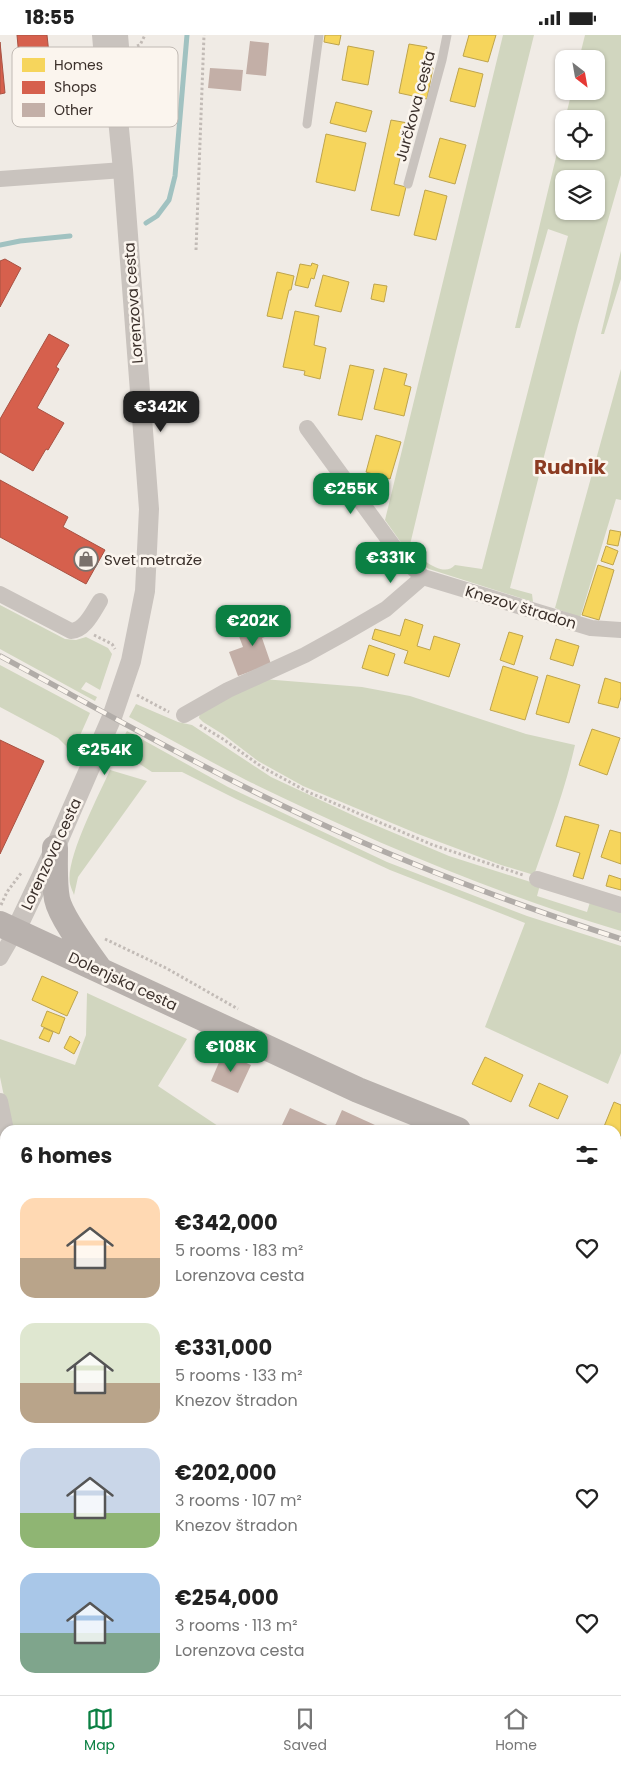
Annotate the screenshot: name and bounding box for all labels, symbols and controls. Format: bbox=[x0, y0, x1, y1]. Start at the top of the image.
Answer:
text: 18:55 bbox=[25, 4, 75, 31]
legend bbox=[12, 47, 178, 127]
street label: Jurčkova cesta bbox=[390, 48, 440, 164]
north arrow bbox=[555, 50, 605, 100]
map controls bbox=[555, 50, 605, 220]
text: Homes bbox=[54, 55, 103, 75]
text: Shops bbox=[54, 77, 97, 97]
text: Other bbox=[54, 100, 93, 120]
button: locate bbox=[555, 110, 605, 160]
button: layers bbox=[555, 170, 605, 220]
street label: Lorenzova cesta bbox=[118, 242, 148, 364]
pin: €342K bbox=[126, 391, 196, 433]
text: €342K bbox=[134, 395, 188, 418]
district label: Rudnik bbox=[534, 453, 607, 481]
pin: €255K bbox=[316, 473, 386, 515]
text: €255K bbox=[324, 477, 378, 500]
pin: €331K bbox=[356, 541, 426, 584]
shop icon: Svet metraže bbox=[73, 546, 99, 572]
text: €331K bbox=[366, 546, 416, 569]
place label: Svet metraže bbox=[104, 549, 202, 570]
street label: Knezov štradon bbox=[463, 580, 579, 634]
pin: €202K bbox=[218, 605, 288, 647]
text: €202K bbox=[227, 609, 279, 632]
pin: €254K bbox=[70, 733, 140, 776]
text: €254K bbox=[78, 738, 132, 761]
street label: Lorenzova cesta bbox=[16, 795, 86, 913]
street label: Dolenjska cesta bbox=[65, 947, 181, 1015]
pin: €108K bbox=[196, 1031, 266, 1073]
text: €108K bbox=[206, 1035, 256, 1058]
text: 6 homes bbox=[20, 1141, 112, 1170]
icon: filters bbox=[573, 1141, 601, 1169]
text: €342,000 bbox=[175, 1208, 278, 1237]
icon: home bbox=[60, 1218, 120, 1278]
icon: heart bbox=[573, 1234, 601, 1262]
text: 5 rooms · 183 m² bbox=[175, 1239, 303, 1262]
text: Lorenzova cesta bbox=[175, 1264, 305, 1287]
text: €331,000 bbox=[175, 1333, 272, 1362]
icon: home bbox=[60, 1343, 120, 1403]
icon: heart bbox=[573, 1359, 601, 1387]
text: 5 rooms · 133 m² bbox=[175, 1364, 303, 1387]
text: Knezov štradon bbox=[175, 1389, 298, 1412]
text: €202,000 bbox=[175, 1458, 277, 1487]
icon: home bbox=[60, 1468, 120, 1528]
icon: heart bbox=[573, 1484, 601, 1512]
text: 3 rooms · 107 m² bbox=[175, 1489, 302, 1512]
text: Knezov štradon bbox=[175, 1514, 298, 1537]
text: €254,000 bbox=[175, 1583, 279, 1612]
icon: home bbox=[60, 1593, 120, 1653]
icon: heart bbox=[573, 1609, 601, 1637]
text: 3 rooms · 113 m² bbox=[175, 1614, 298, 1637]
text: Lorenzova cesta bbox=[175, 1639, 305, 1662]
tab: Map bbox=[84, 1705, 115, 1756]
tab: Saved bbox=[283, 1705, 327, 1756]
tab: Home bbox=[495, 1705, 537, 1756]

